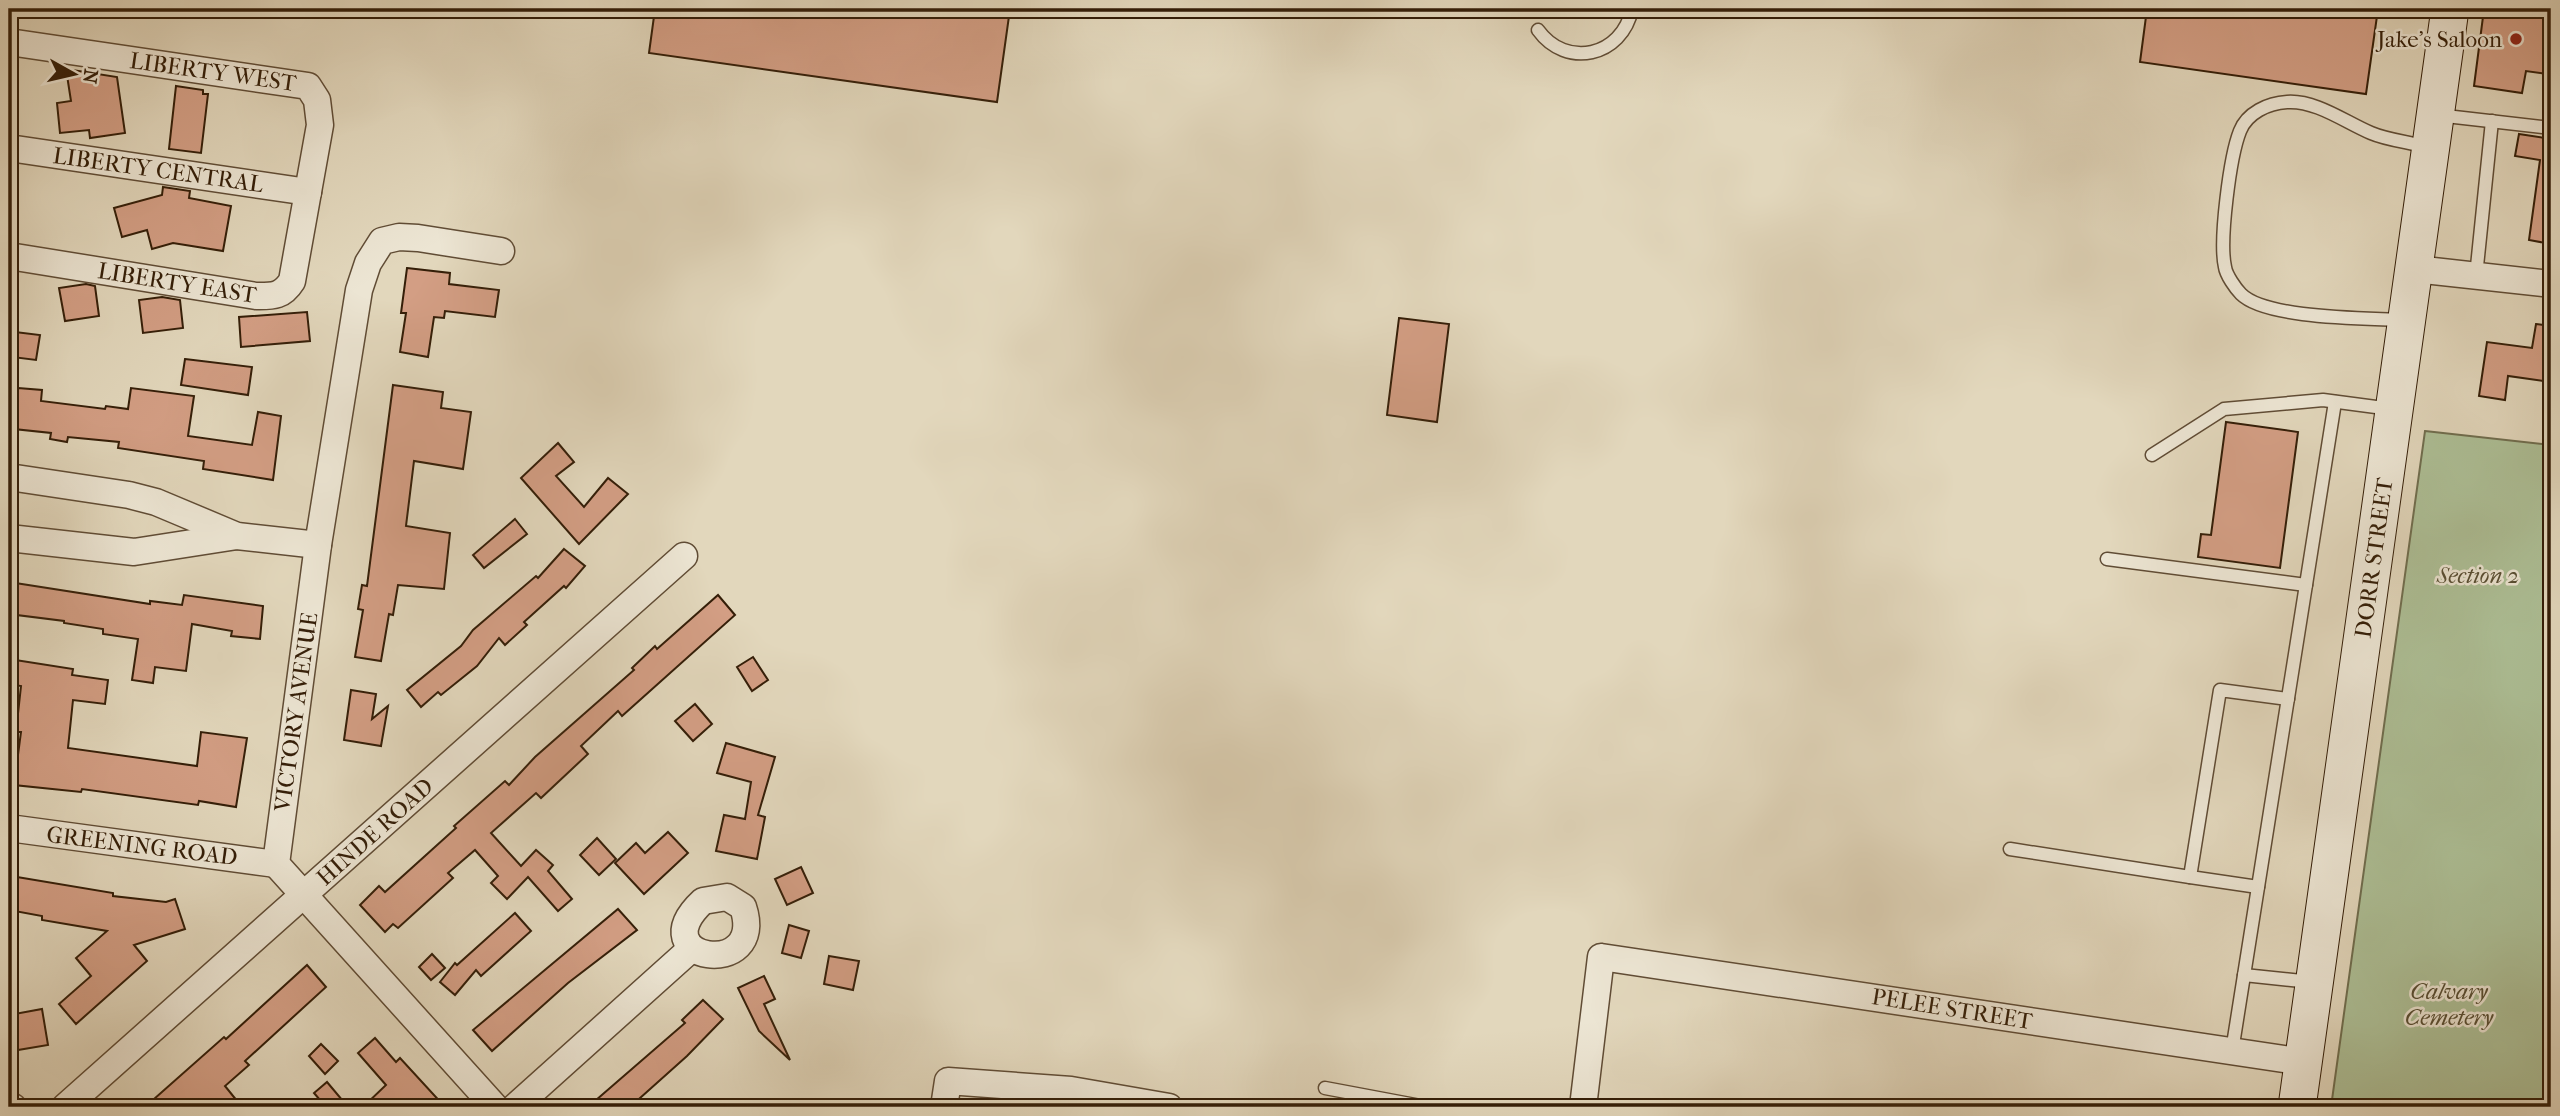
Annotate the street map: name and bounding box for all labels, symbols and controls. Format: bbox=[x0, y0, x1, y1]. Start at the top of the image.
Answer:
place label: Jake's Saloon bbox=[2375, 26, 2503, 53]
marker: Jake's Saloon bbox=[2508, 31, 2524, 47]
north arrow bbox=[38, 38, 108, 108]
street label: LIBERTY WEST bbox=[128, 47, 299, 97]
text: N bbox=[78, 68, 102, 85]
street label: LIBERTY CENTRAL bbox=[51, 142, 265, 198]
street label: LIBERTY EAST bbox=[96, 257, 259, 309]
street label: DORR STREET bbox=[2349, 476, 2399, 640]
park label: Section 2 bbox=[2436, 562, 2519, 589]
street label: VICTORY AVENUE bbox=[269, 611, 323, 814]
street label: HINDE ROAD bbox=[311, 773, 439, 891]
street label: GREENING ROAD bbox=[45, 821, 239, 871]
park label: Calvary Cemetery bbox=[2405, 978, 2494, 1031]
street label: PELEE STREET bbox=[1870, 983, 2035, 1035]

